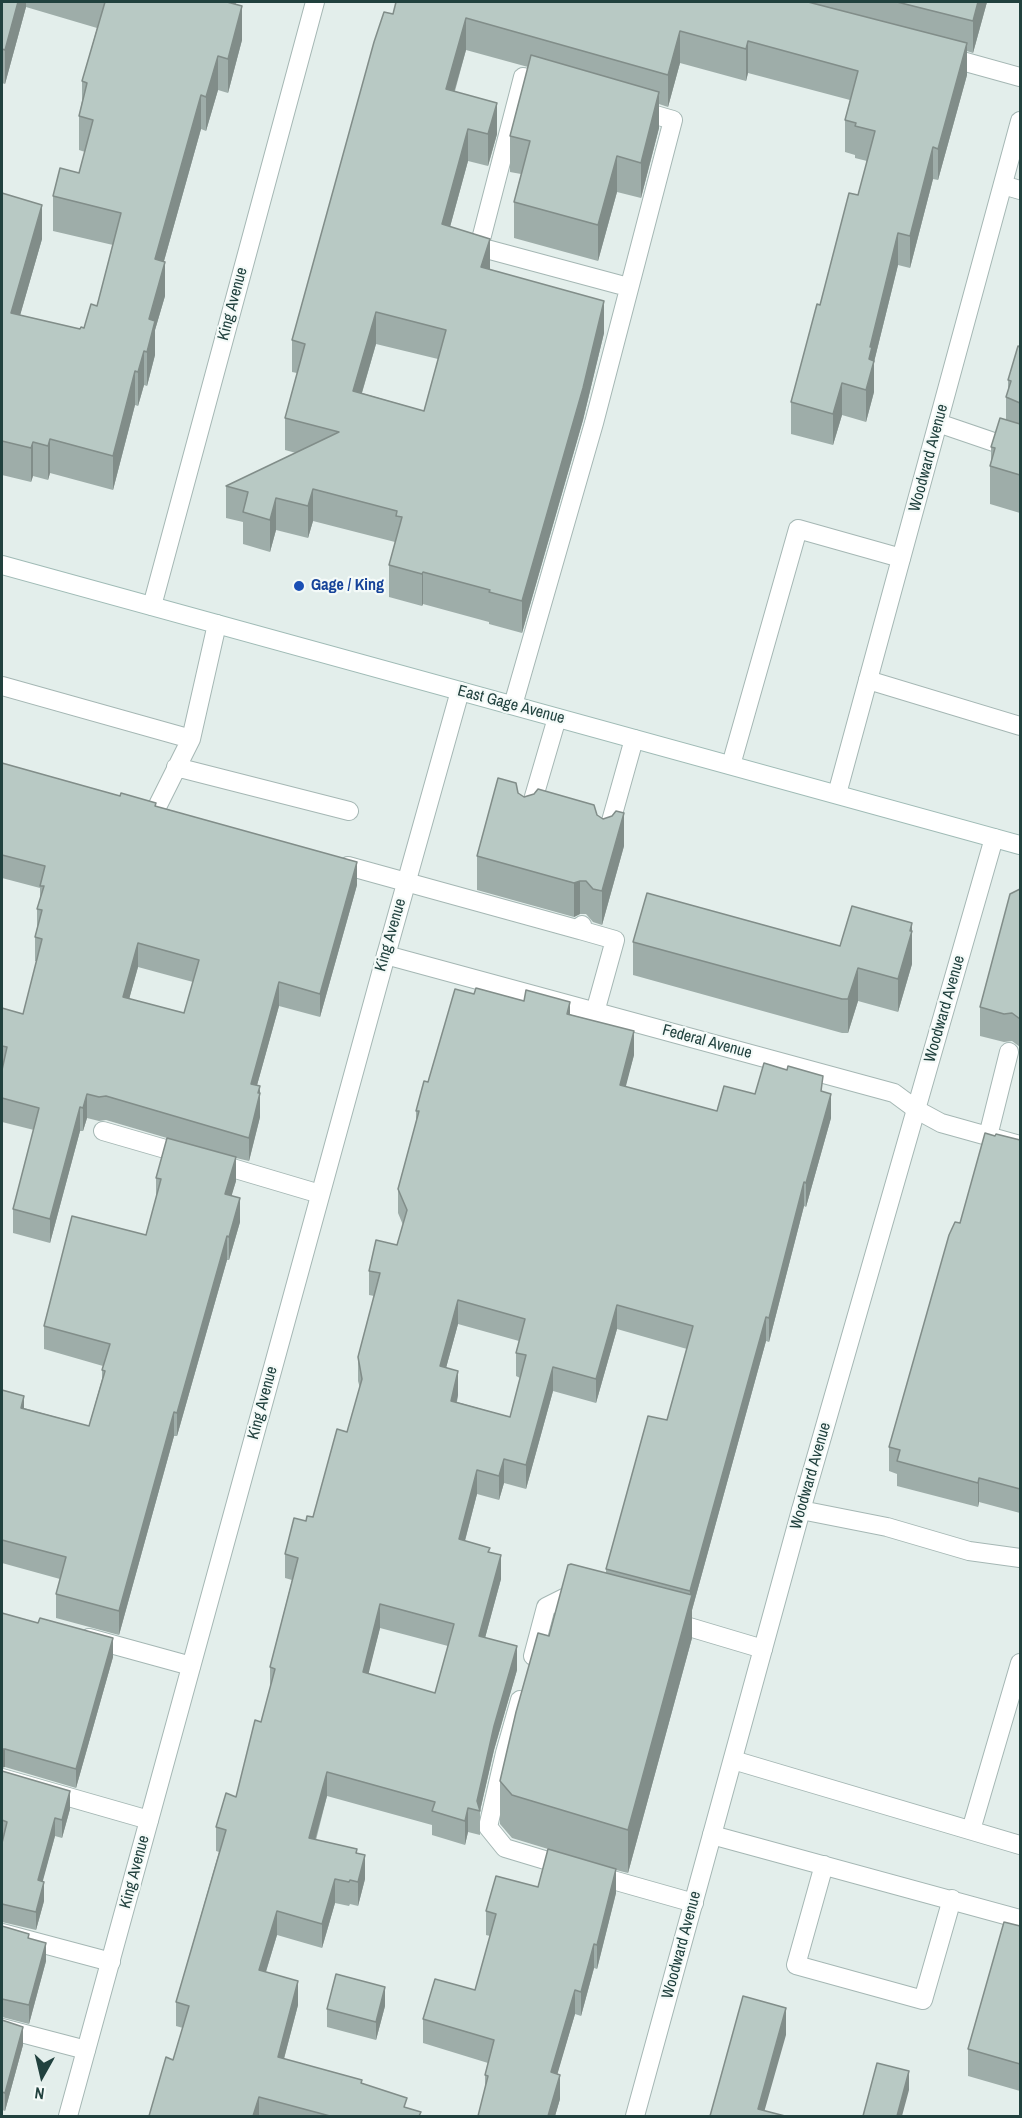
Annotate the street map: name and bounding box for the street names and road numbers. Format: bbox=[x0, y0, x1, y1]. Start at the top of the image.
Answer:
street label: King Avenue bbox=[214, 265, 252, 343]
street label: Woodward Avenue bbox=[905, 402, 953, 514]
street label: East Gage Avenue bbox=[455, 682, 567, 728]
street label: King Avenue bbox=[371, 896, 411, 974]
street label: Woodward Avenue bbox=[921, 953, 969, 1065]
street label: Federal Avenue bbox=[660, 1021, 754, 1063]
street label: King Avenue bbox=[244, 1364, 282, 1442]
street label: Woodward Avenue bbox=[787, 1420, 835, 1532]
street label: King Avenue bbox=[116, 1833, 154, 1911]
street label: Woodward Avenue bbox=[658, 1889, 706, 2001]

